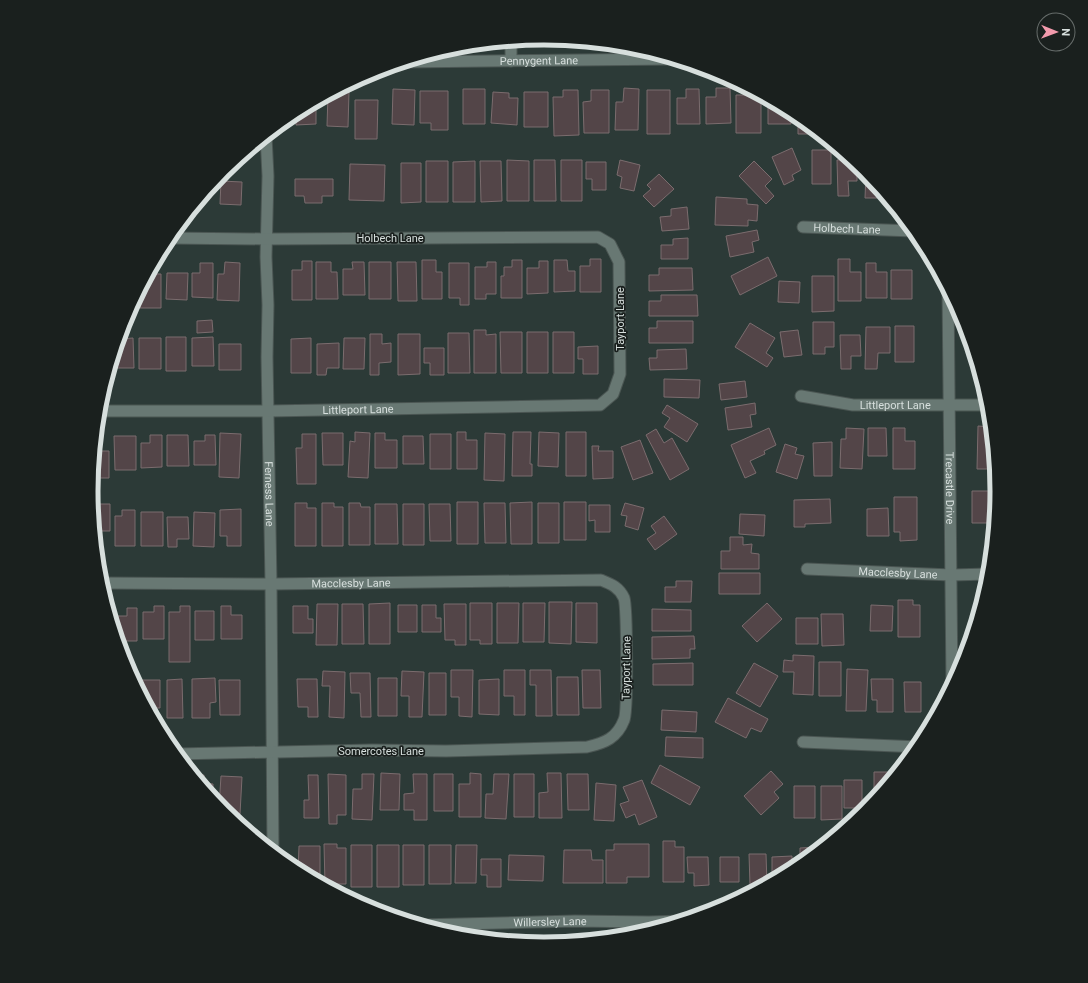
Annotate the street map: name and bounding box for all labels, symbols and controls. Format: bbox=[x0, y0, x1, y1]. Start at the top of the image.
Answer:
north arrow bbox=[1036, 12, 1076, 52]
text: N bbox=[1059, 28, 1072, 36]
street label: Pennygent Lane bbox=[500, 54, 578, 68]
street label: Holbech Lane bbox=[813, 221, 881, 237]
street label: Holbech Lane bbox=[356, 232, 424, 245]
street label: Tayport Lane bbox=[614, 287, 627, 351]
street label: Littleport Lane bbox=[860, 399, 931, 412]
street label: Littleport Lane bbox=[322, 403, 394, 417]
street label: Trecastle Drive bbox=[943, 452, 956, 525]
street label: Ferness Lane bbox=[262, 461, 276, 527]
street label: Macclesby Lane bbox=[858, 565, 938, 581]
street label: Macclesby Lane bbox=[311, 577, 391, 591]
street label: Tayport Lane bbox=[619, 636, 634, 700]
street label: Somercotes Lane bbox=[338, 745, 424, 758]
street label: Willersley Lane bbox=[513, 915, 587, 930]

